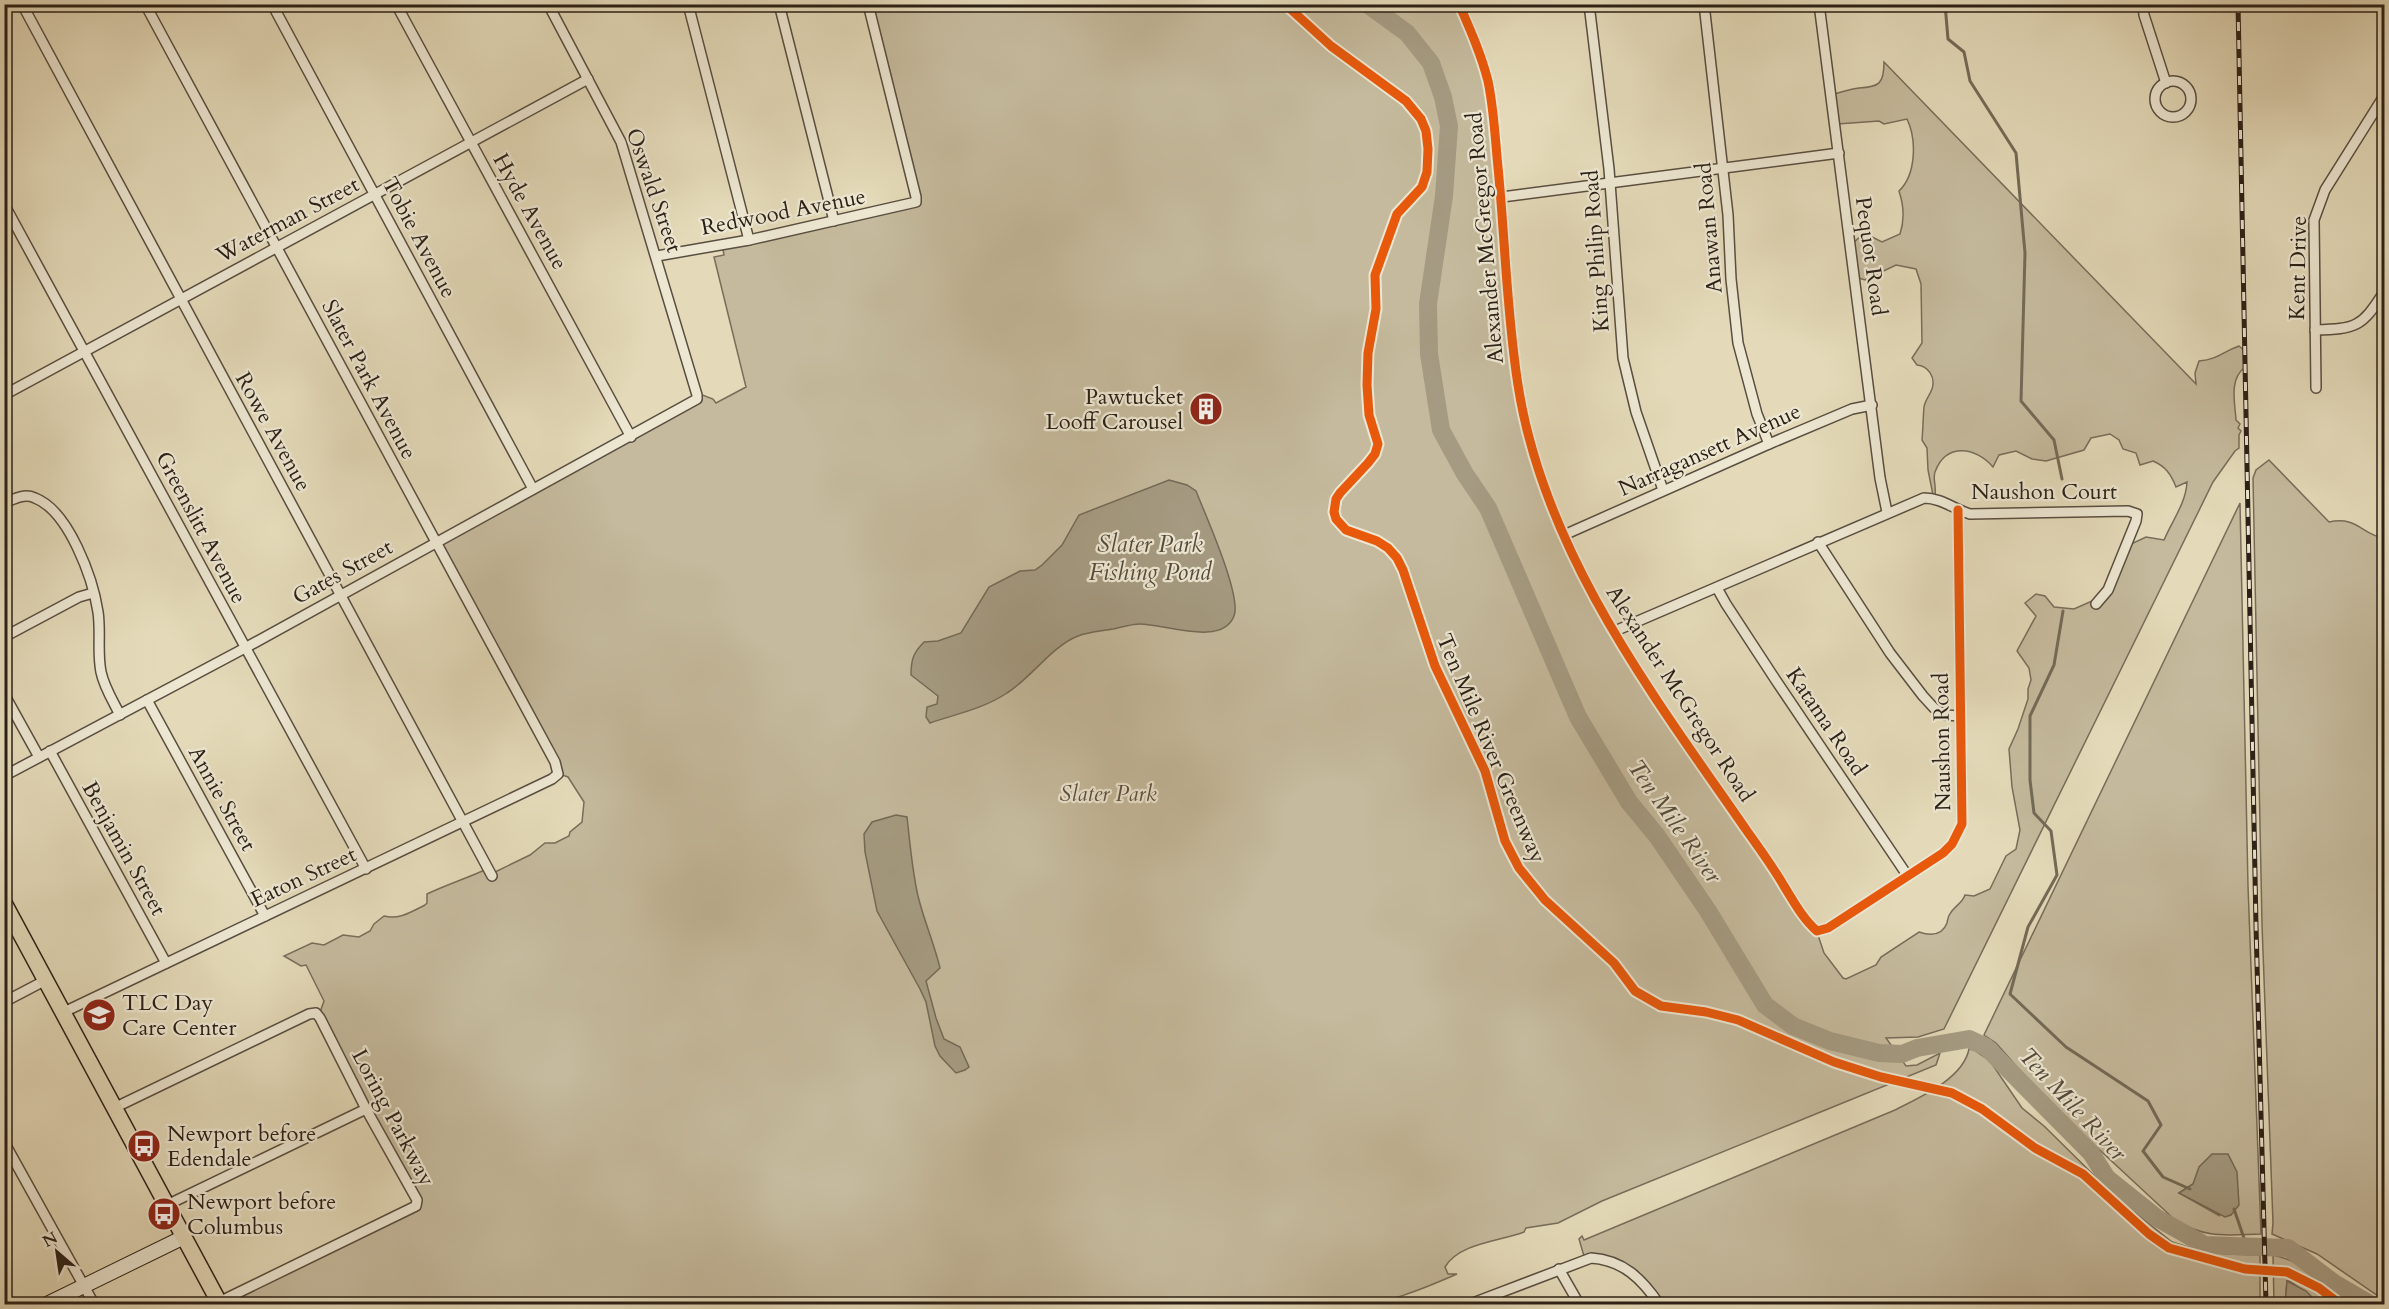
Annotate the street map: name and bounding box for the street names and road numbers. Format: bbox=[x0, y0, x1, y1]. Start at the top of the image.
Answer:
street label: Alexander McGregor Road bbox=[1459, 111, 1511, 365]
street label: Oswald Street bbox=[619, 124, 689, 257]
street label: Hyde Avenue bbox=[486, 148, 575, 275]
street label: Anawan Road bbox=[1688, 161, 1730, 295]
street label: Waterman Street bbox=[210, 169, 364, 271]
street label: King Philip Road bbox=[1575, 169, 1617, 333]
street label: Tobie Avenue bbox=[375, 172, 464, 303]
street label: Redwood Avenue bbox=[698, 181, 868, 243]
street label: Pequot Road bbox=[1848, 195, 1894, 318]
street label: Kent Drive bbox=[2282, 215, 2314, 321]
street label: Slater Park Avenue bbox=[314, 294, 424, 464]
street label: Rowe Avenue bbox=[228, 366, 318, 496]
street label: Narragansett Avenue bbox=[1613, 396, 1805, 504]
street label: Greenslitt Avenue bbox=[148, 446, 254, 609]
street label: Naushon Court bbox=[1971, 477, 2117, 507]
street label: Gates Street bbox=[287, 532, 398, 612]
street label: Alexander McGregor Road bbox=[1599, 579, 1762, 808]
street label: Ten Mile River Greenway bbox=[1429, 629, 1553, 868]
street label: Katama Road bbox=[1779, 661, 1874, 782]
street label: Naushon Road bbox=[1926, 672, 1958, 811]
street label: Annie Street bbox=[181, 741, 263, 856]
street label: Benjamin Street bbox=[75, 776, 173, 921]
street label: Eaton Street bbox=[246, 839, 361, 914]
street label: Loring Parkway bbox=[344, 1044, 442, 1192]

